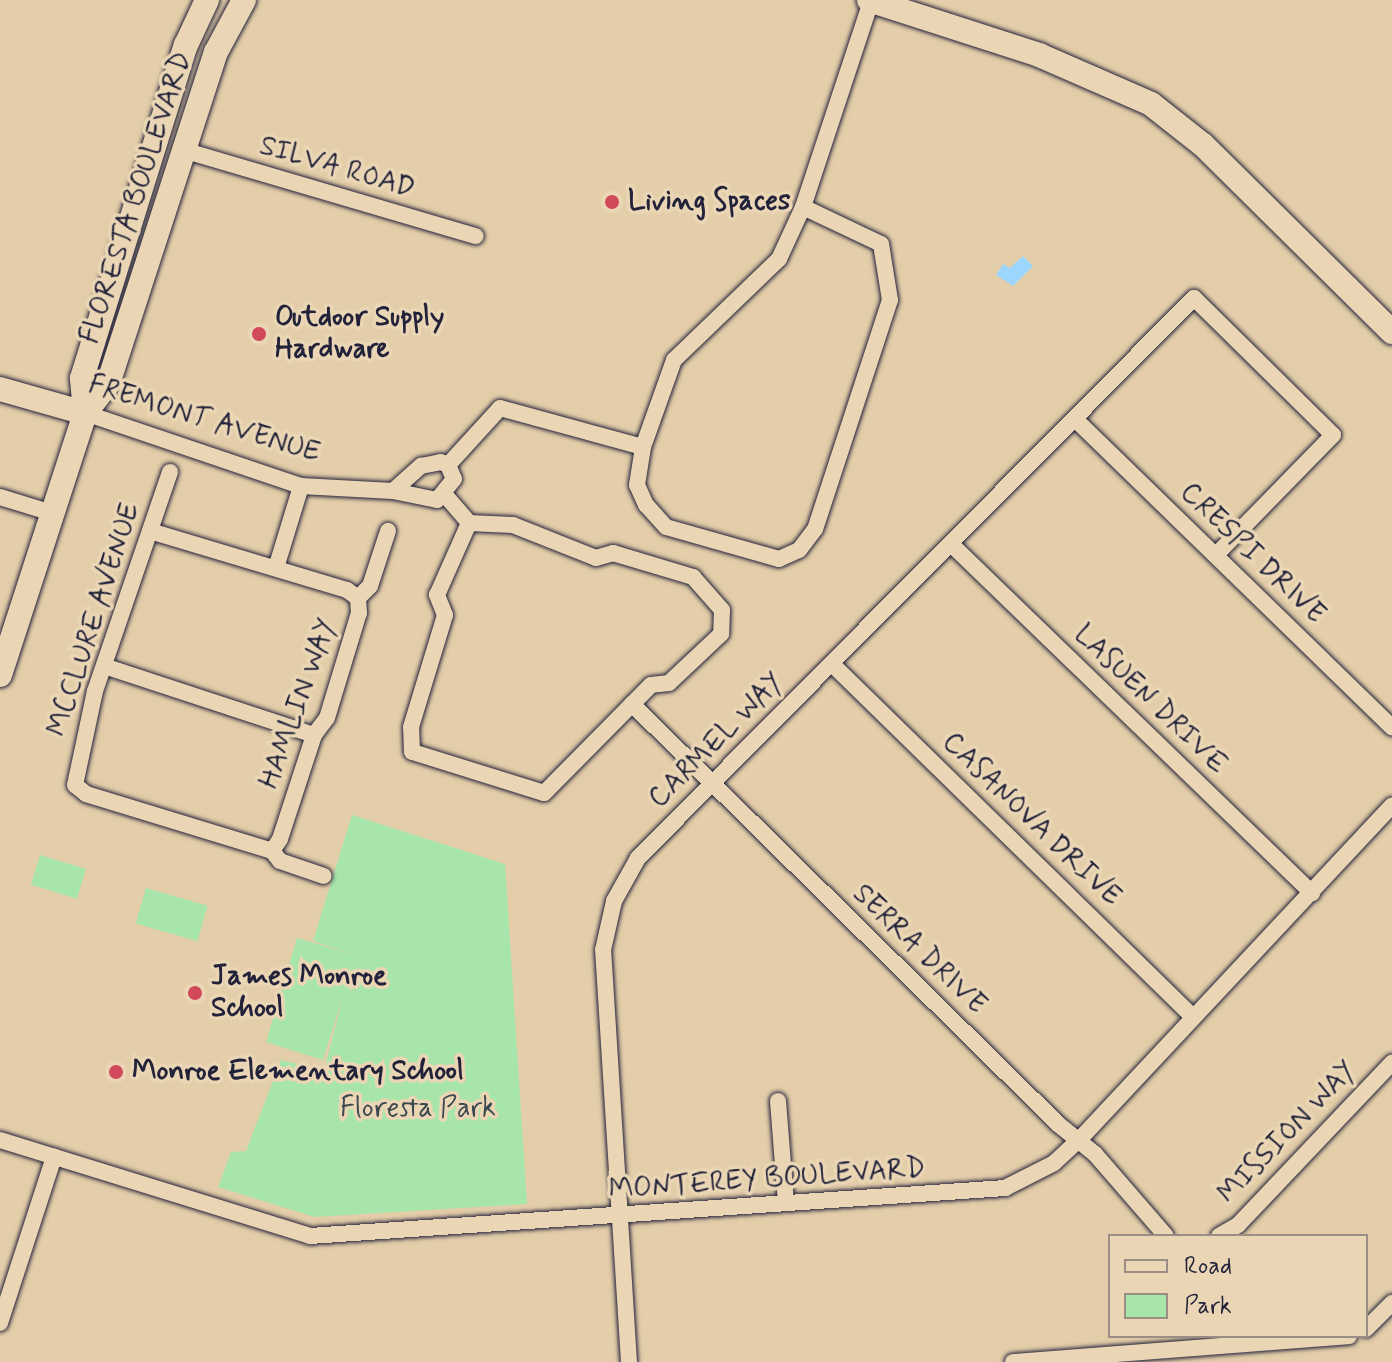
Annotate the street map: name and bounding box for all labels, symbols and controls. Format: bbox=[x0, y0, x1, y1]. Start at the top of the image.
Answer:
street label: FLORESTA BOULEVARD bbox=[75, 50, 199, 346]
street label: SILVA ROAD bbox=[255, 130, 419, 206]
place label: Living Spaces bbox=[628, 185, 792, 219]
marker: Living Spaces bbox=[603, 193, 621, 211]
place label: Outdoor Supply Hardware bbox=[275, 301, 447, 367]
marker: Outdoor Supply Hardware bbox=[250, 325, 268, 343]
street label: FREMONT AVENUE bbox=[83, 368, 325, 472]
street label: CRESPI DRIVE bbox=[1169, 473, 1335, 635]
street label: MCCLURE AVENUE bbox=[41, 498, 149, 742]
street label: HAMLIN WAY bbox=[252, 614, 346, 794]
street label: LASUEN DRIVE bbox=[1066, 618, 1234, 782]
street label: CARMEL WAY bbox=[642, 666, 792, 816]
street label: CASANOVA DRIVE bbox=[933, 725, 1129, 915]
street label: SERRA DRIVE bbox=[841, 874, 997, 1026]
place label: James Monroe School bbox=[211, 960, 388, 1026]
marker: James Monroe School bbox=[186, 984, 204, 1002]
street label: MISSION WAY bbox=[1211, 1054, 1365, 1212]
place label: Monroe Elementary School bbox=[132, 1055, 461, 1089]
marker: Monroe Elementary School bbox=[107, 1063, 125, 1081]
park label: Floresta Park bbox=[340, 1092, 496, 1126]
street label: MONTEREY BOULEVARD bbox=[610, 1152, 924, 1208]
legend bbox=[1108, 1234, 1368, 1338]
text: Road bbox=[1184, 1251, 1232, 1282]
text: Park bbox=[1184, 1291, 1232, 1322]

